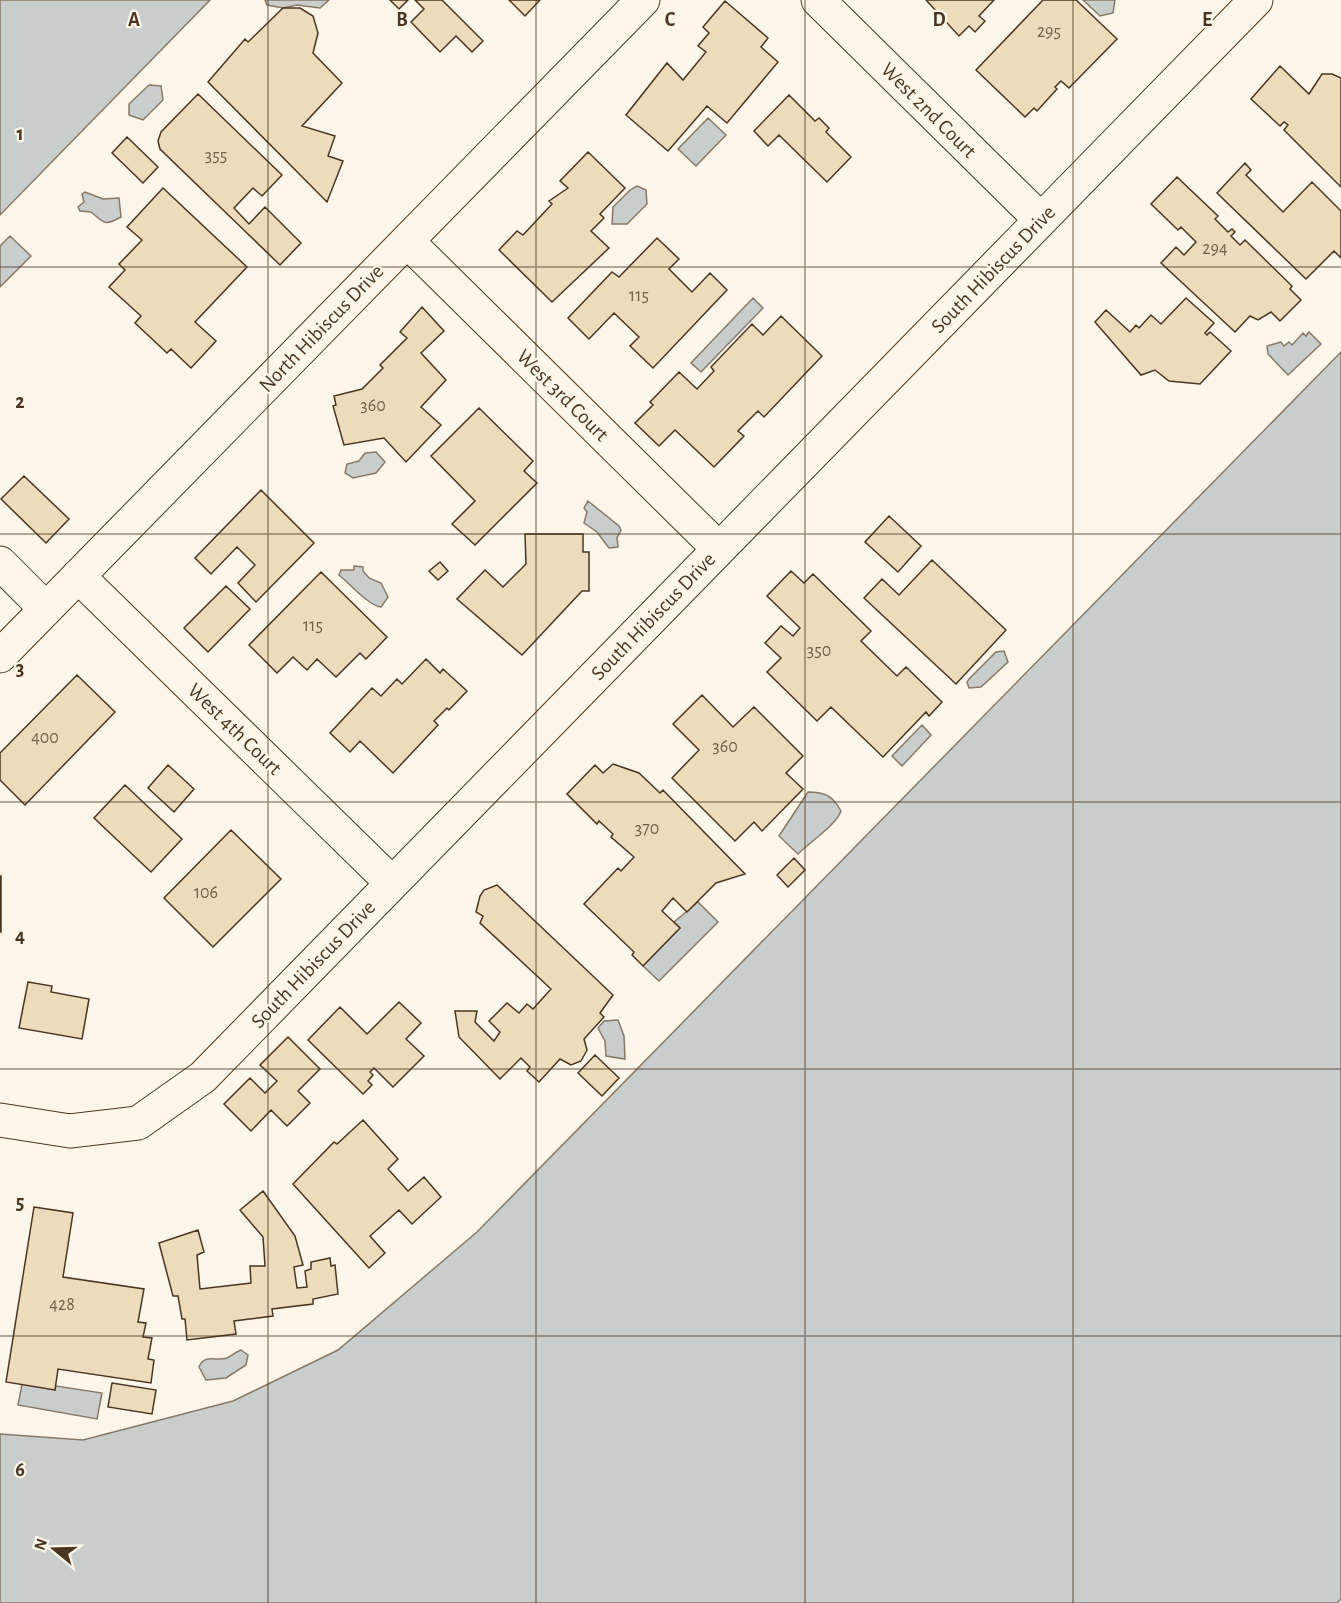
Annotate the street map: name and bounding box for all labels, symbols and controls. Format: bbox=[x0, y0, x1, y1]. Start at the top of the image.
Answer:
text: A bbox=[128, 10, 140, 30]
text: B bbox=[396, 10, 408, 30]
text: C bbox=[665, 10, 676, 30]
text: D bbox=[932, 10, 946, 30]
text: E bbox=[1202, 10, 1212, 30]
house number: 295 bbox=[1037, 23, 1061, 41]
street label: West 2nd Court bbox=[877, 59, 980, 162]
text: 1 bbox=[16, 124, 24, 144]
house number: 355 bbox=[205, 147, 227, 165]
street label: South Hibiscus Drive bbox=[927, 201, 1059, 337]
house number: 294 bbox=[1202, 240, 1228, 258]
street label: North Hibiscus Drive bbox=[255, 260, 388, 396]
house number: 115 bbox=[629, 287, 649, 305]
street label: West 3rd Court bbox=[513, 346, 613, 445]
text: 2 bbox=[15, 392, 25, 412]
house number: 360 bbox=[360, 397, 386, 415]
street label: South Hibiscus Drive bbox=[587, 548, 719, 684]
house number: 115 bbox=[303, 617, 323, 635]
house number: 350 bbox=[807, 642, 831, 660]
text: 3 bbox=[16, 659, 24, 679]
street label: West 4th Court bbox=[184, 680, 286, 779]
house number: 400 bbox=[31, 729, 59, 747]
house number: 360 bbox=[712, 738, 738, 756]
house number: 370 bbox=[635, 820, 659, 838]
house number: 106 bbox=[194, 884, 218, 902]
street label: South Hibiscus Drive bbox=[247, 896, 379, 1032]
text: 4 bbox=[15, 926, 25, 946]
text: 5 bbox=[16, 1193, 24, 1213]
house number: 428 bbox=[49, 1296, 75, 1314]
text: 6 bbox=[15, 1460, 25, 1480]
north arrow bbox=[24, 1519, 84, 1579]
text: N bbox=[31, 1537, 50, 1552]

